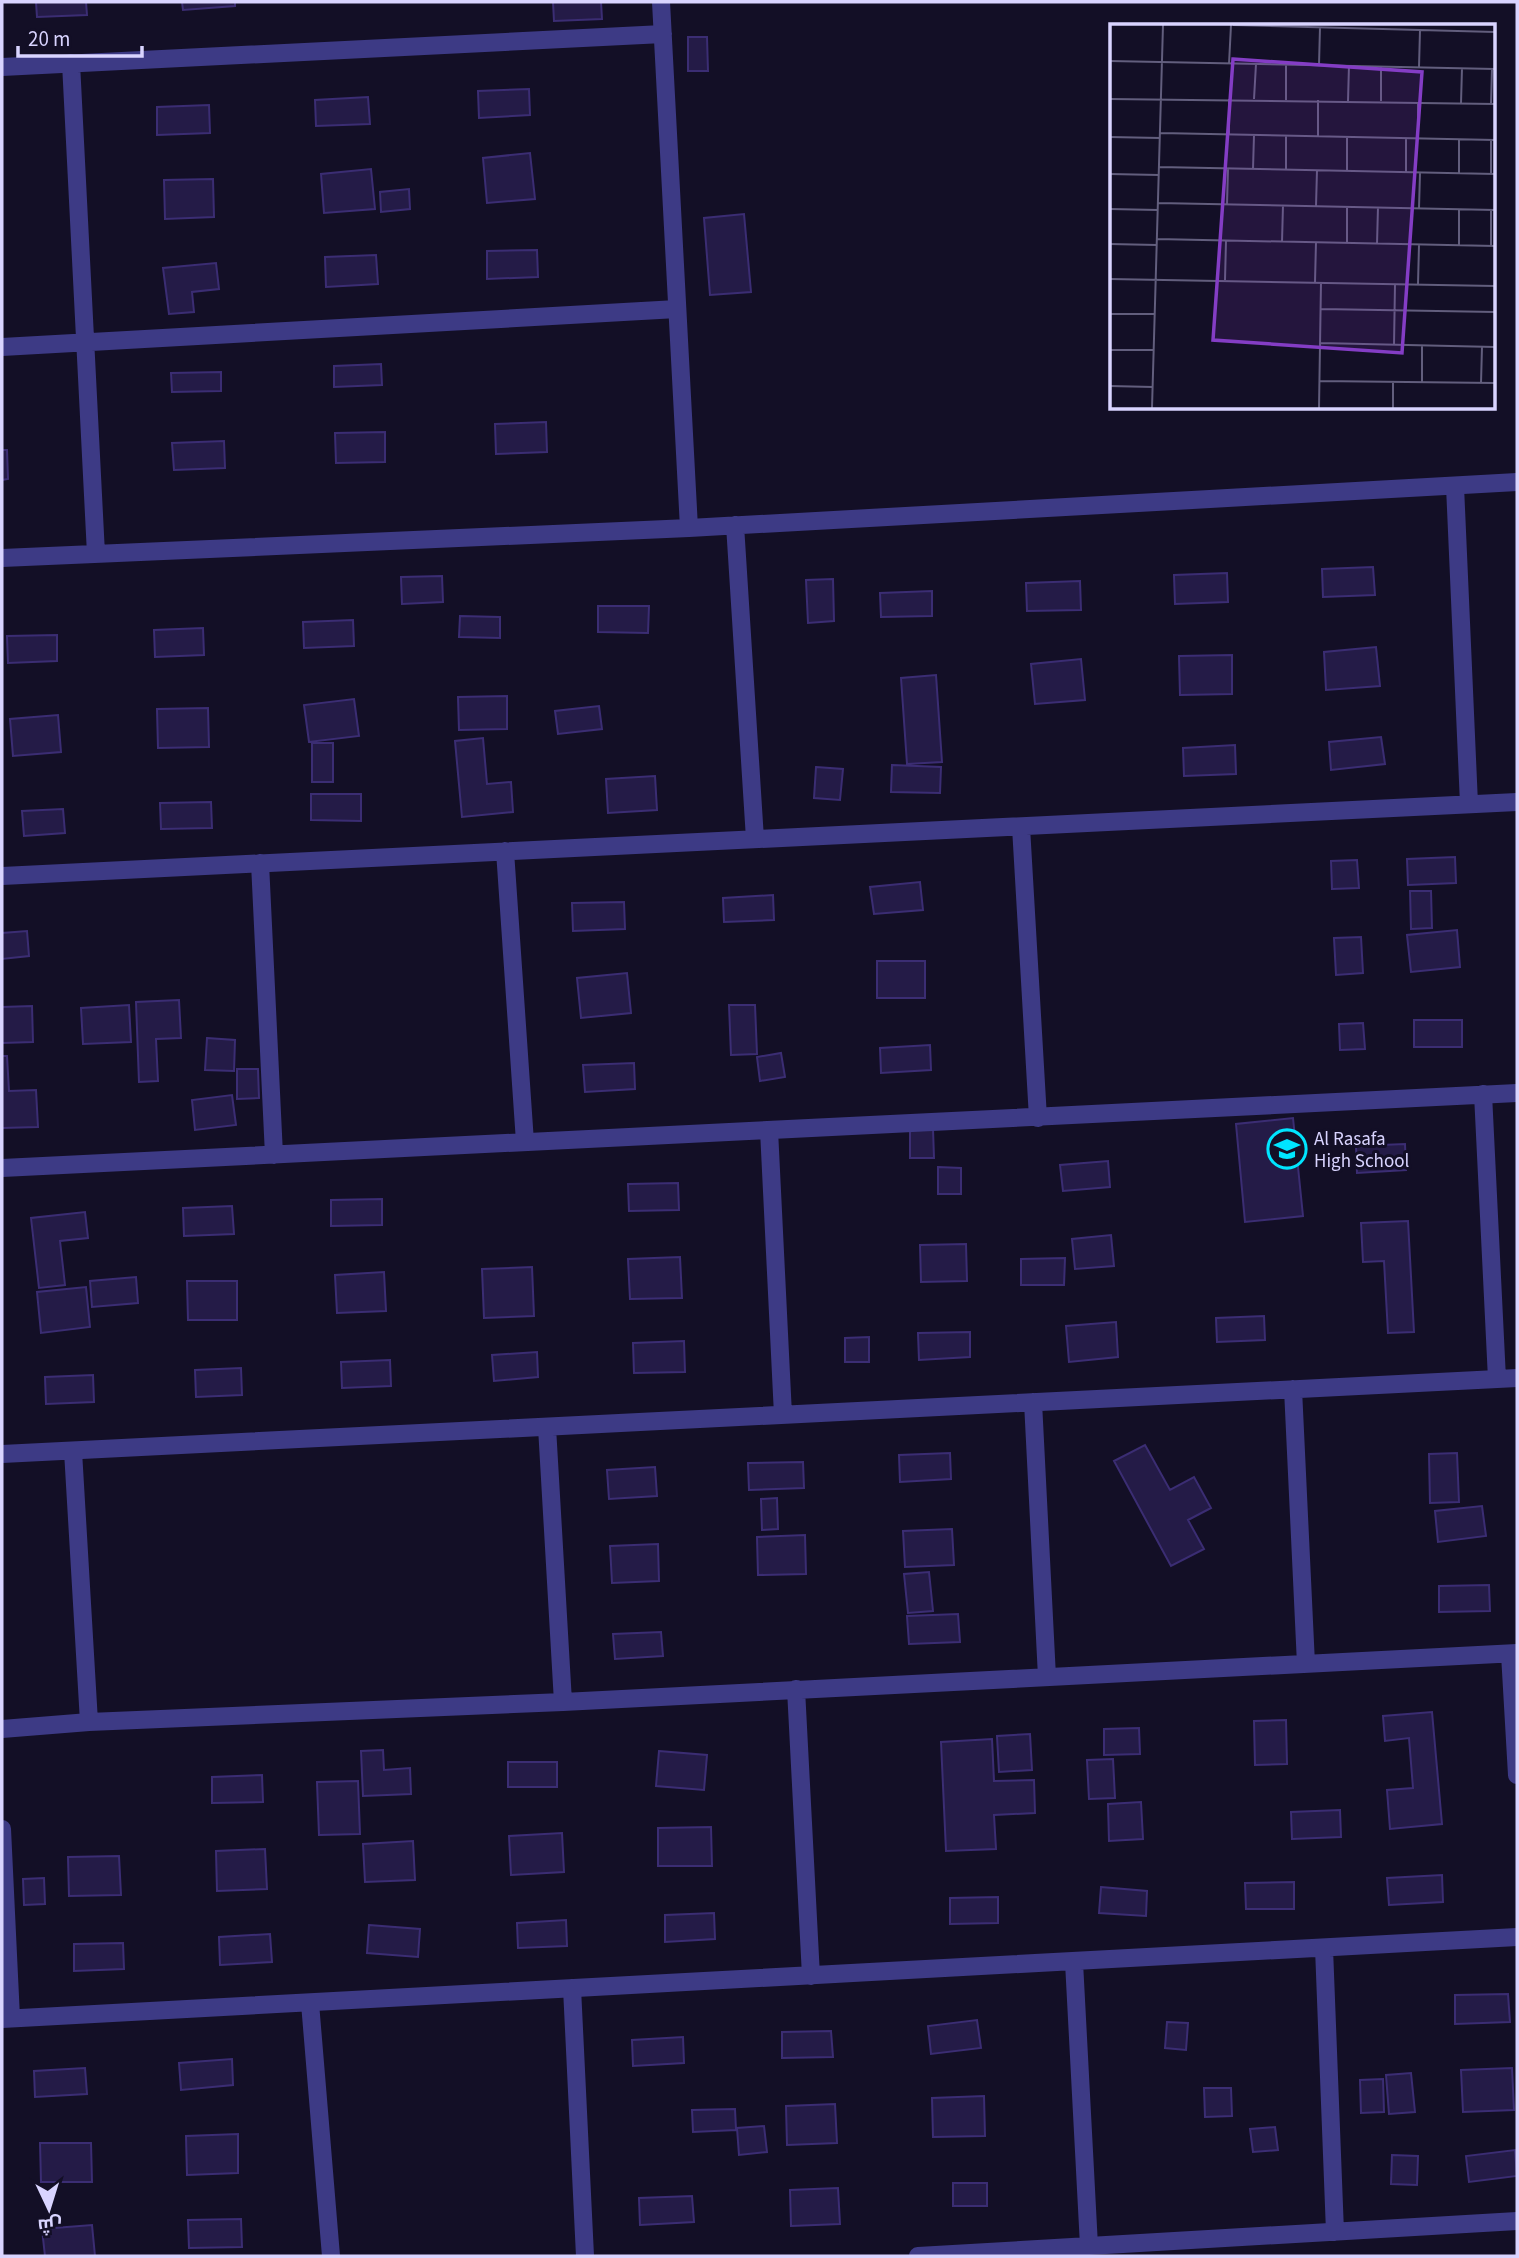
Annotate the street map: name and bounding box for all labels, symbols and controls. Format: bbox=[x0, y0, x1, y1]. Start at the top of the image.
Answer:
scale bar bbox=[18, 14, 142, 58]
text: 20 m bbox=[28, 24, 70, 54]
inset map bbox=[1110, 24, 1494, 410]
place label: Al Rasafa High School bbox=[1314, 1126, 1410, 1175]
school or university icon: Al Rasafa High School bbox=[1266, 1128, 1308, 1170]
north arrow bbox=[14, 2174, 84, 2244]
text: ش bbox=[37, 2210, 63, 2239]

